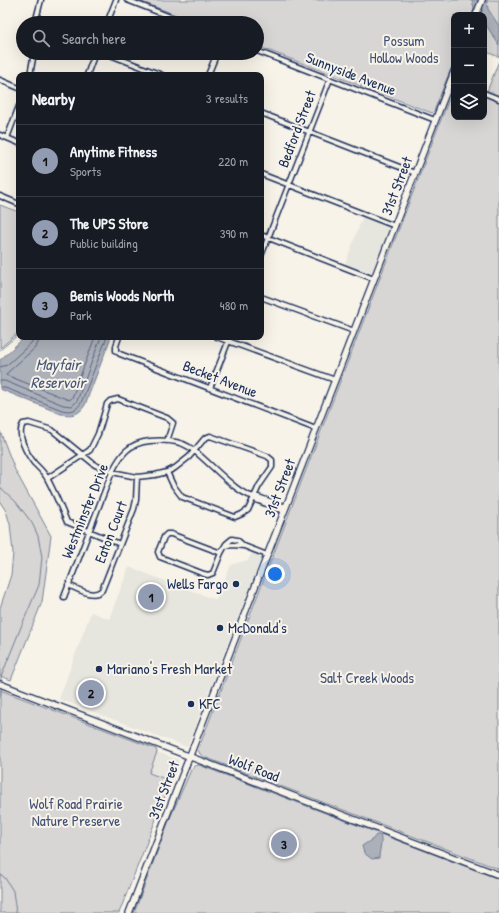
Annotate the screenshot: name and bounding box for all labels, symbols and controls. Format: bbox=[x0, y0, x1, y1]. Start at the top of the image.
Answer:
map controls bbox=[451, 12, 487, 120]
button: + bbox=[451, 12, 487, 48]
search box bbox=[16, 16, 264, 60]
icon: search bbox=[30, 27, 52, 49]
text: Search here bbox=[62, 28, 126, 49]
park label: Possum Hollow Woods bbox=[370, 30, 439, 68]
street label: Sunnyside Avenue bbox=[303, 47, 399, 100]
button: − bbox=[451, 48, 487, 84]
button: layers bbox=[451, 84, 487, 120]
text: Nearby bbox=[32, 87, 75, 110]
street label: Bedford Street bbox=[272, 87, 321, 170]
text: 3 results bbox=[206, 89, 248, 107]
text: Anytime Fitness bbox=[70, 141, 157, 162]
text: 1 bbox=[43, 152, 47, 170]
text: 220 m bbox=[218, 152, 248, 170]
street label: 31st Street bbox=[376, 153, 418, 218]
text: Sports bbox=[70, 162, 101, 180]
text: The UPS Store bbox=[70, 213, 148, 234]
text: 2 bbox=[42, 224, 48, 242]
text: 390 m bbox=[220, 224, 248, 242]
text: Public building bbox=[70, 234, 138, 252]
text: Bemis Woods North bbox=[70, 285, 174, 306]
text: 3 bbox=[42, 296, 48, 314]
text: 480 m bbox=[220, 296, 248, 314]
text: Park bbox=[70, 306, 92, 324]
water label: Mayfair Reservoir bbox=[31, 353, 87, 393]
street label: Becket Avenue bbox=[180, 355, 260, 402]
street label: 31st Street bbox=[259, 455, 301, 520]
street label: Westminster Drive bbox=[56, 460, 113, 562]
street label: Eaton Court bbox=[89, 497, 132, 566]
your location bbox=[265, 564, 285, 584]
place label: Wells Fargo bbox=[167, 573, 228, 594]
marker: Wells Fargo bbox=[231, 579, 241, 589]
pin: 1 bbox=[138, 582, 164, 612]
place label: McDonald's bbox=[228, 617, 287, 638]
marker: McDonald's bbox=[215, 623, 225, 633]
place label: Mariano's Fresh Market bbox=[107, 658, 233, 679]
marker: Mariano's Fresh Market bbox=[94, 664, 104, 674]
park label: Salt Creek Woods bbox=[320, 667, 414, 688]
pin: 2 bbox=[78, 678, 104, 708]
place label: KFC bbox=[199, 693, 221, 714]
marker: KFC bbox=[186, 699, 196, 709]
street label: Wolf Road bbox=[226, 748, 283, 787]
street label: 31st Street bbox=[143, 757, 185, 822]
park label: Wolf Road Prairie Nature Preserve bbox=[29, 793, 123, 831]
pin: 3 bbox=[271, 829, 297, 859]

